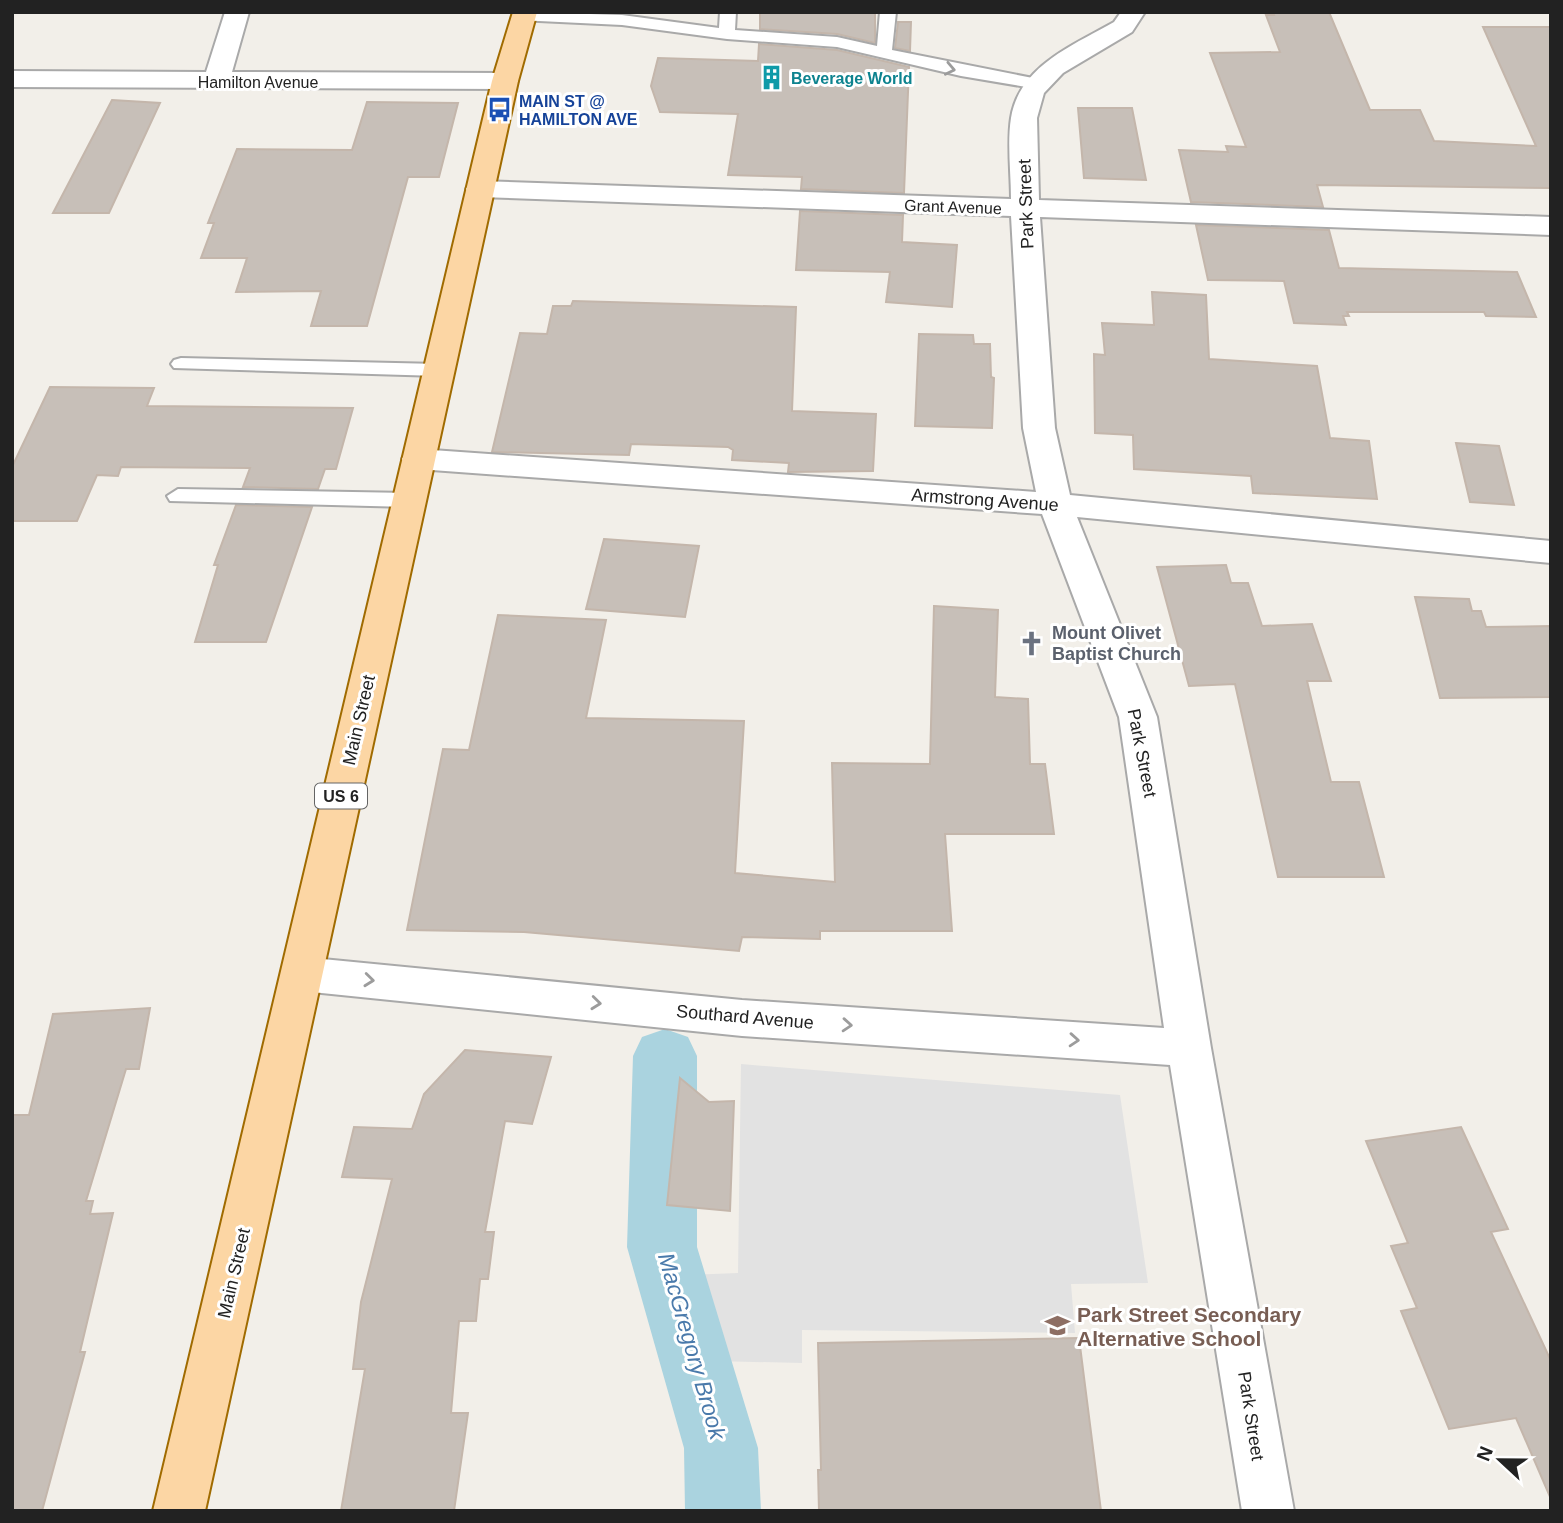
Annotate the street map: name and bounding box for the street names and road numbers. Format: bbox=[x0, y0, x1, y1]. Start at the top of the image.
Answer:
street label: Hamilton Avenue bbox=[198, 74, 318, 91]
street label: Park Street bbox=[1014, 159, 1038, 249]
street label: Grant Avenue bbox=[904, 197, 1002, 217]
street label: Armstrong Avenue bbox=[911, 485, 1059, 515]
street label: Main Street bbox=[339, 673, 379, 767]
street label: Park Street bbox=[1124, 707, 1160, 799]
road number: US 6 bbox=[315, 783, 367, 808]
street label: Southard Avenue bbox=[675, 1001, 815, 1033]
street label: Main Street bbox=[214, 1226, 254, 1320]
street label: Park Street bbox=[1234, 1370, 1268, 1462]

